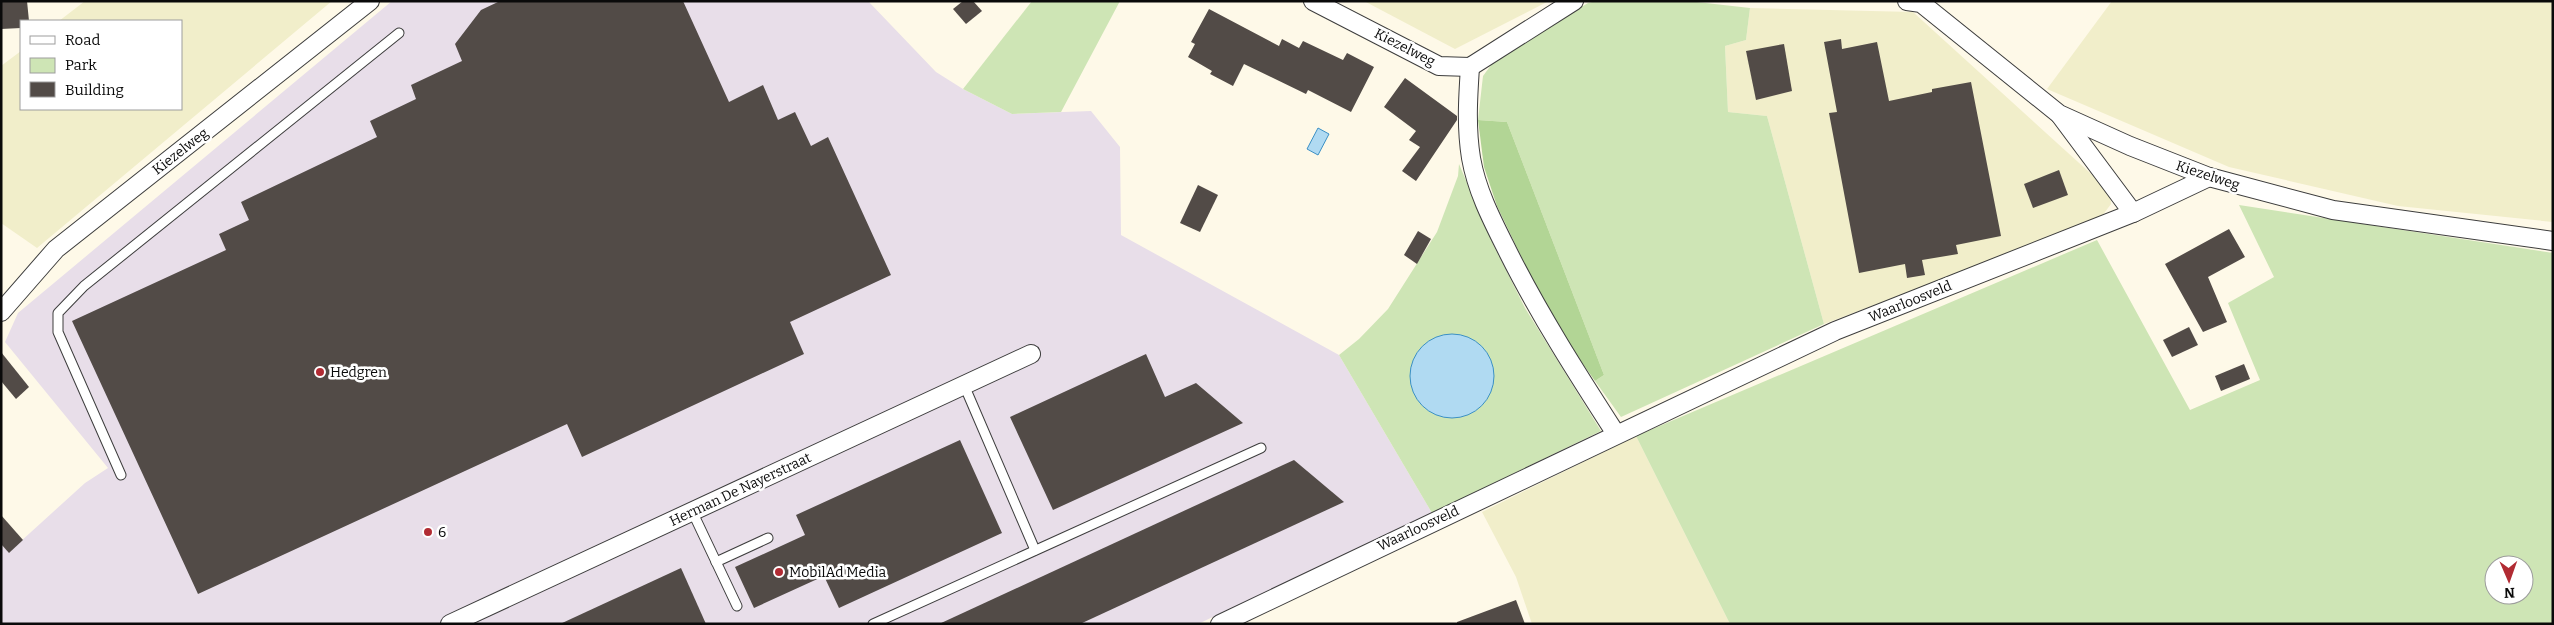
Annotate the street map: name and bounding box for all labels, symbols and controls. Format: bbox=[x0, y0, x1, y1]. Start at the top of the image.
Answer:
legend bbox=[20, 20, 182, 110]
street label: Kiezelweg bbox=[1371, 25, 1438, 70]
text: Road bbox=[65, 31, 100, 49]
text: Park bbox=[65, 56, 97, 74]
text: Building bbox=[65, 81, 124, 99]
street label: Kiezelweg bbox=[149, 124, 212, 178]
street label: Kiezelweg bbox=[2174, 157, 2242, 194]
street label: Waarloosveld bbox=[1866, 277, 1954, 326]
place label: Hedgren bbox=[330, 364, 387, 381]
marker: Hedgren bbox=[314, 366, 326, 378]
street label: Herman De Nayerstraat bbox=[667, 449, 814, 530]
street label: Waarloosveld bbox=[1375, 502, 1462, 555]
place label: 6 bbox=[438, 524, 446, 541]
marker: 6 bbox=[422, 526, 434, 538]
north arrow bbox=[2484, 555, 2534, 605]
place label: MobilAd Media bbox=[789, 564, 887, 581]
marker: MobilAd Media bbox=[773, 566, 785, 578]
text: N bbox=[2504, 584, 2515, 601]

